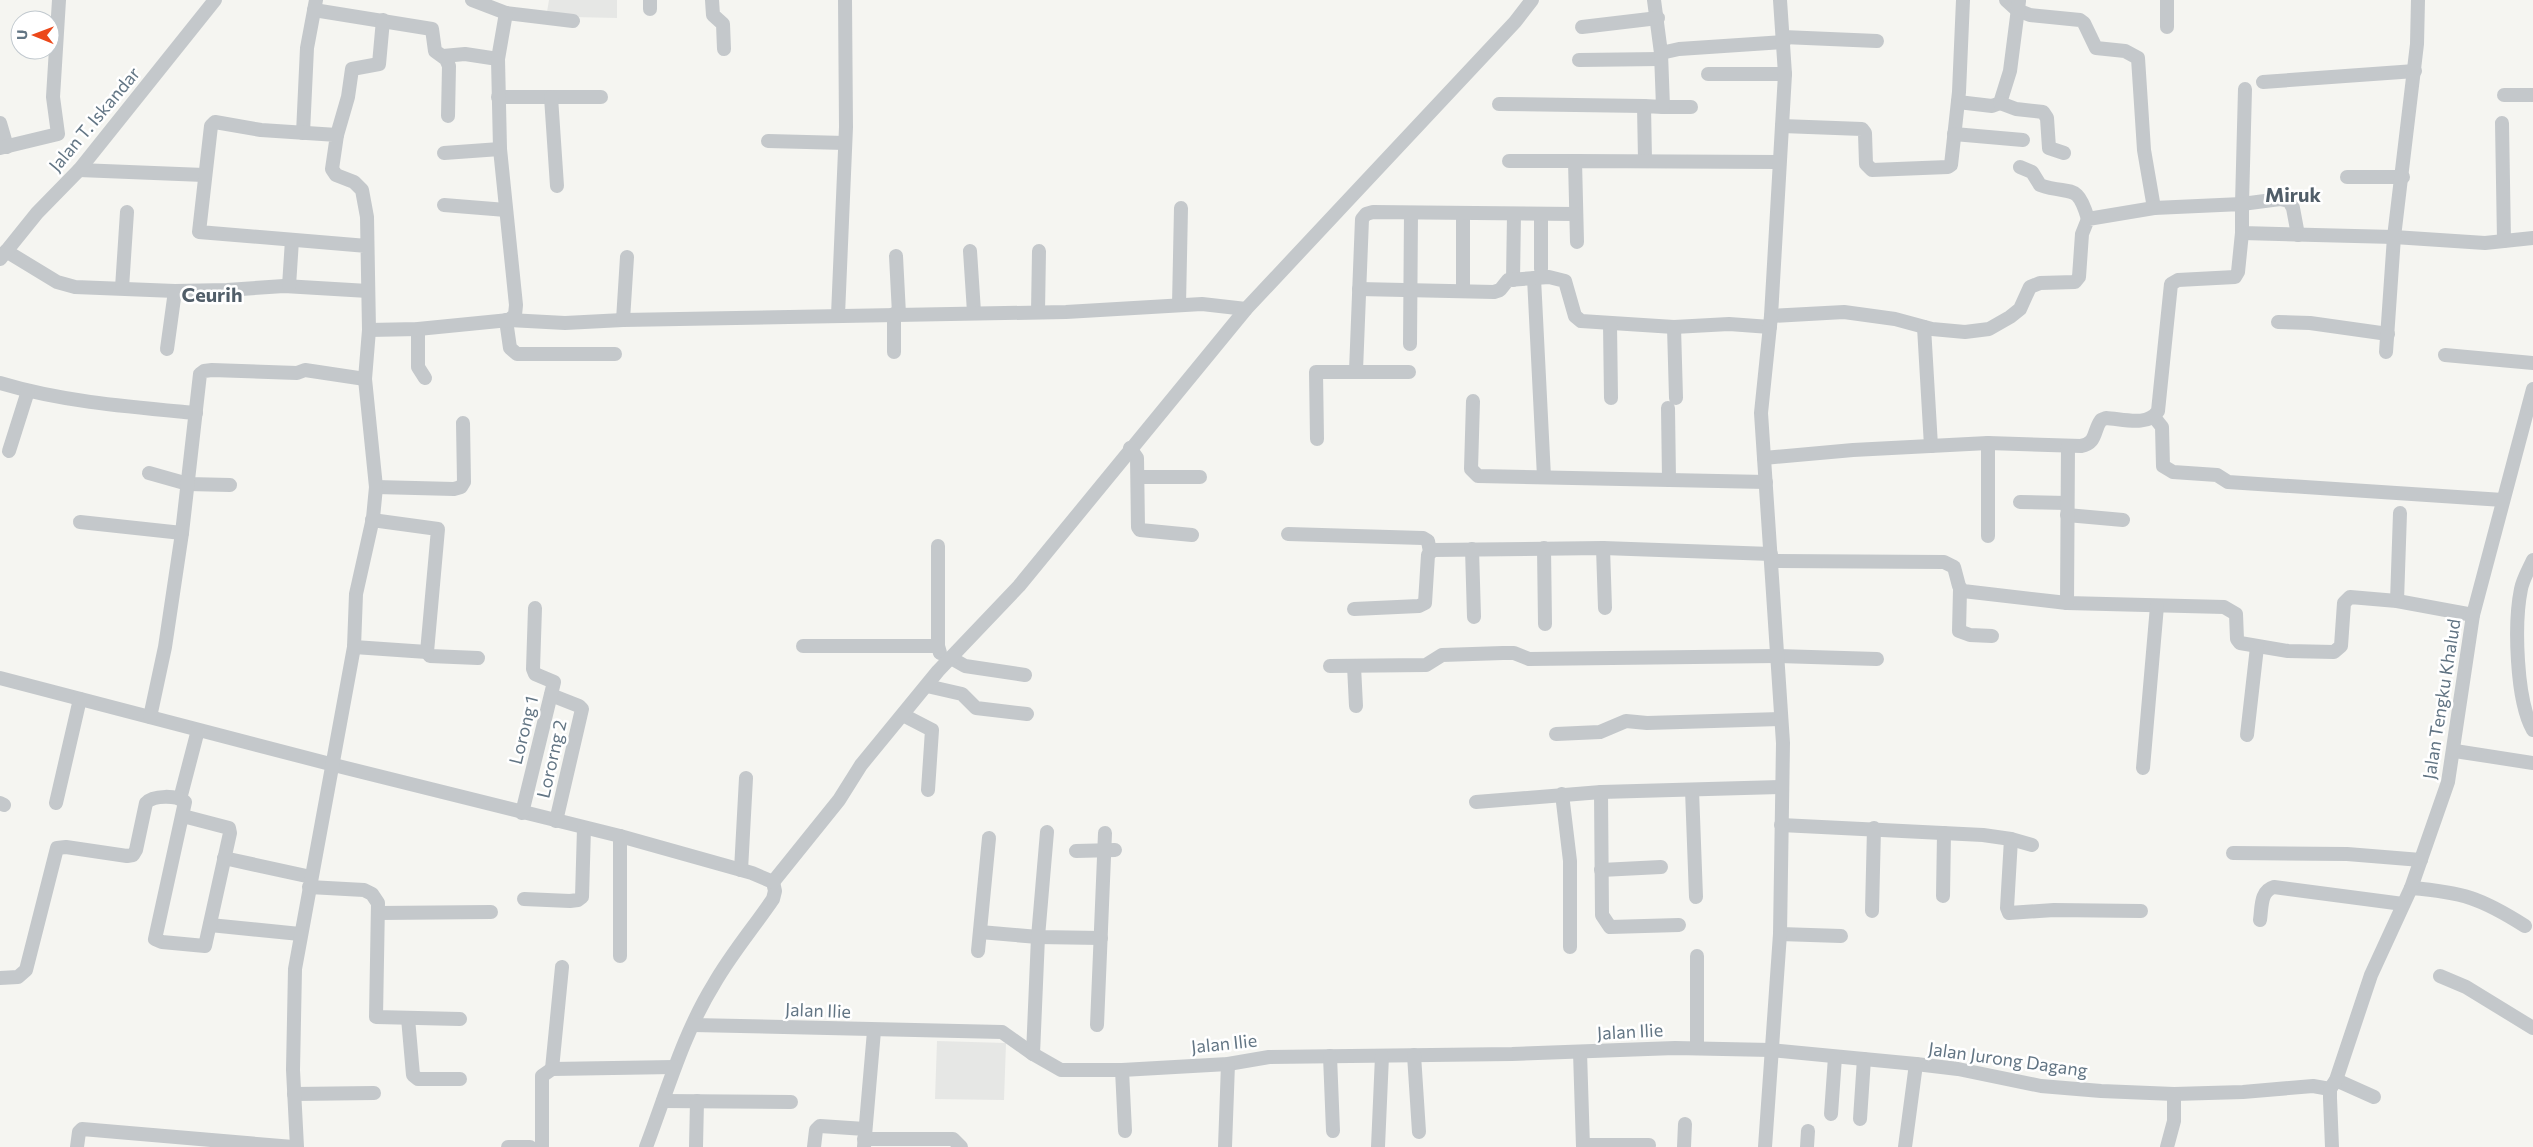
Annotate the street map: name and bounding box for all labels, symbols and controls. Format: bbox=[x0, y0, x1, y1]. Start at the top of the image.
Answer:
north arrow bbox=[10, 10, 60, 60]
text: U bbox=[13, 30, 30, 40]
street label: Jalan T. Iskandar bbox=[44, 62, 144, 176]
district label: Miruk bbox=[2265, 182, 2322, 206]
district label: Ceurih bbox=[182, 282, 243, 306]
street label: Jalan Tengku Khalud bbox=[2417, 617, 2465, 781]
street label: Lorong 1 bbox=[504, 693, 542, 767]
street label: Lororng 2 bbox=[531, 718, 571, 800]
street label: Jalan Ilie bbox=[785, 998, 851, 1022]
street label: Jalan Ilie bbox=[1596, 1018, 1664, 1044]
street label: Jalan Ilie bbox=[1190, 1029, 1258, 1057]
street label: Jalan Jurong Dagang bbox=[1927, 1037, 2089, 1081]

